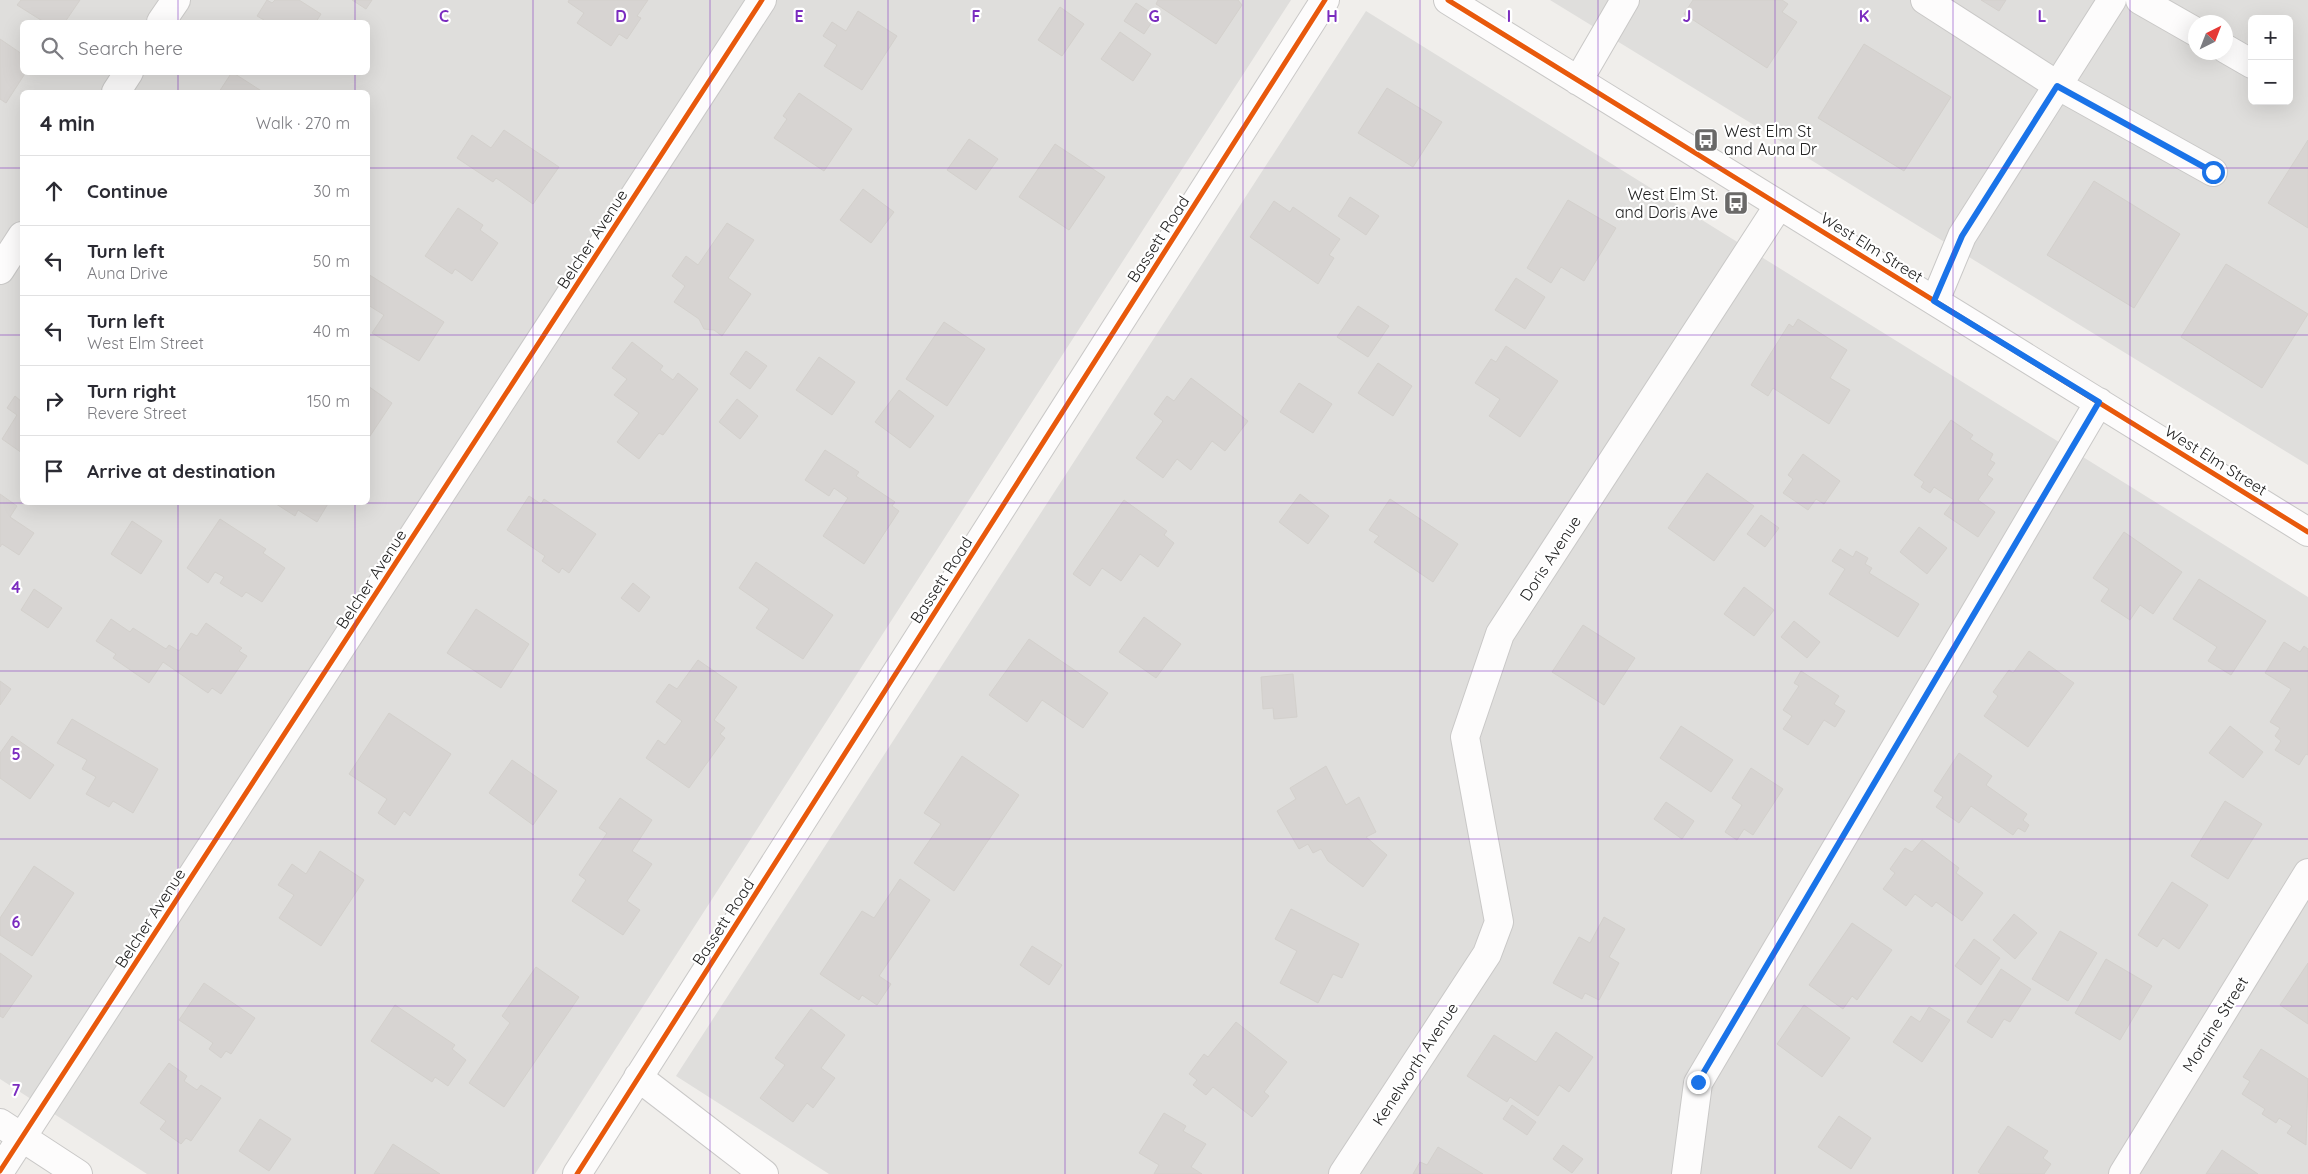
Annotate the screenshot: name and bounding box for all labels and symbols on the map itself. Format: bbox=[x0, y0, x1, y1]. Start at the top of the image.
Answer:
text: C bbox=[439, 6, 449, 26]
text: D bbox=[615, 6, 627, 26]
text: E bbox=[794, 6, 804, 26]
text: F bbox=[972, 6, 981, 26]
text: G bbox=[1148, 6, 1160, 26]
text: H bbox=[1326, 6, 1338, 26]
text: I bbox=[1507, 6, 1511, 26]
text: J bbox=[1683, 6, 1691, 26]
text: K bbox=[1859, 6, 1869, 26]
text: L bbox=[2038, 6, 2047, 26]
north arrow bbox=[2188, 15, 2233, 60]
place label: West Elm St and Auna Dr bbox=[1724, 121, 1817, 159]
bus stop icon: West Elm St and Auna Dr bbox=[1693, 127, 1719, 153]
route start bbox=[2202, 161, 2225, 184]
place label: West Elm St. and Doris Ave bbox=[1615, 184, 1718, 222]
street label: Belcher Avenue bbox=[552, 185, 632, 293]
bus stop icon: West Elm St. and Doris Ave bbox=[1723, 190, 1749, 216]
street label: Bassett Road bbox=[1123, 192, 1193, 286]
street label: West Elm Street bbox=[1817, 208, 1927, 286]
street label: West Elm Street bbox=[2161, 421, 2271, 499]
street label: Doris Avenue bbox=[1515, 512, 1585, 604]
street label: Belcher Avenue bbox=[331, 525, 411, 633]
street label: Bassett Road bbox=[906, 533, 976, 627]
text: 4 bbox=[11, 577, 21, 597]
text: 5 bbox=[11, 744, 21, 764]
street label: Belcher Avenue bbox=[110, 864, 190, 972]
street label: Bassett Road bbox=[688, 875, 758, 969]
text: 6 bbox=[12, 912, 21, 932]
street label: Moraine Street bbox=[2178, 973, 2252, 1075]
street label: Kenelworth Avenue bbox=[1368, 999, 1462, 1129]
route end bbox=[1687, 1071, 1710, 1094]
text: 7 bbox=[12, 1080, 21, 1100]

